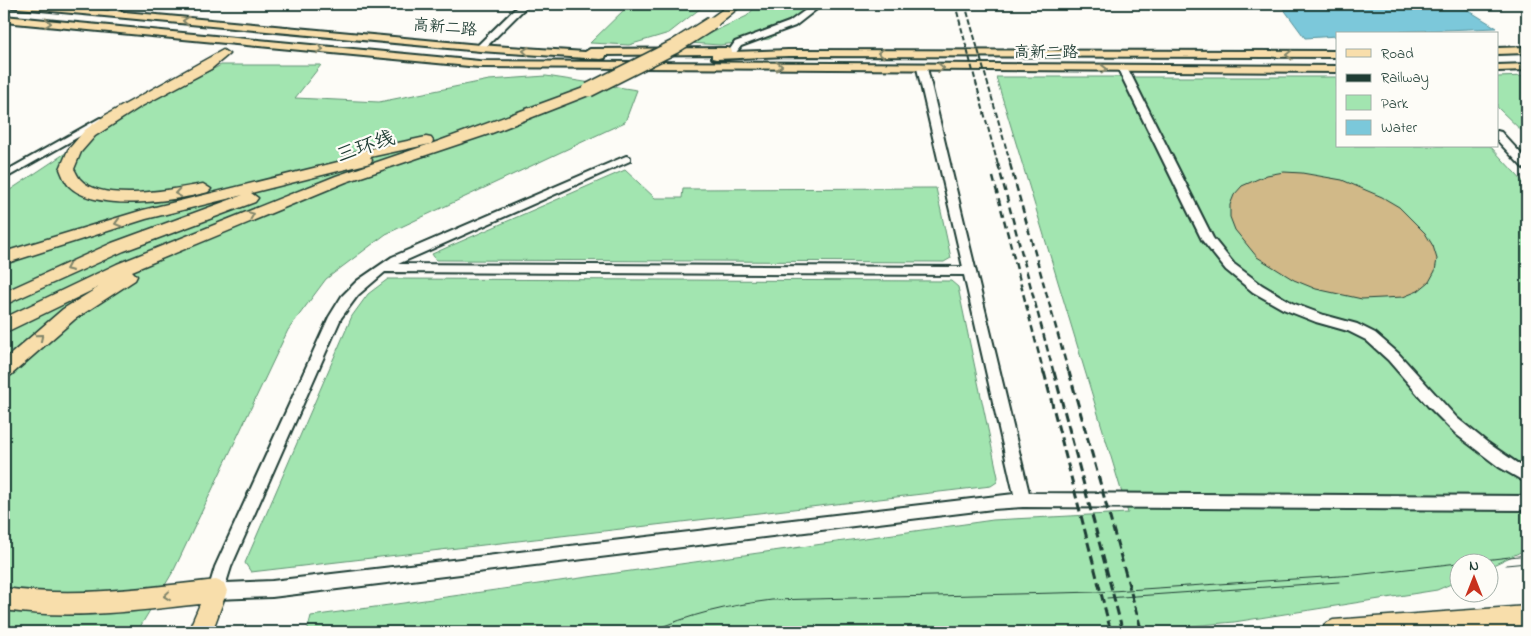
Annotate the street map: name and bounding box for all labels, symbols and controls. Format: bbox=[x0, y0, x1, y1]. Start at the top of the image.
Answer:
street label: 高新二路 bbox=[412, 13, 478, 43]
one-way arrow bbox=[182, 15, 190, 26]
one-way arrow bbox=[44, 18, 52, 29]
legend bbox=[1336, 32, 1498, 148]
street label: 高新二路 bbox=[1014, 41, 1078, 65]
one-way arrow bbox=[316, 43, 324, 54]
text: Road bbox=[1381, 43, 1414, 65]
one-way arrow bbox=[522, 45, 530, 56]
one-way arrow bbox=[877, 48, 884, 58]
one-way arrow bbox=[1284, 50, 1292, 60]
one-way arrow bbox=[776, 61, 783, 71]
one-way arrow bbox=[938, 63, 946, 73]
one-way arrow bbox=[1100, 64, 1108, 74]
text: Railway bbox=[1381, 67, 1429, 90]
text: Park bbox=[1381, 93, 1409, 115]
text: Water bbox=[1381, 117, 1417, 139]
street label: 三环线 bbox=[333, 125, 399, 171]
one-way arrow bbox=[174, 187, 182, 197]
one-way arrow bbox=[246, 211, 255, 221]
one-way arrow bbox=[114, 217, 122, 227]
one-way arrow bbox=[65, 261, 74, 272]
one-way arrow bbox=[34, 335, 43, 343]
north arrow bbox=[1448, 554, 1498, 604]
text: N bbox=[1469, 556, 1479, 577]
one-way arrow bbox=[163, 590, 171, 601]

